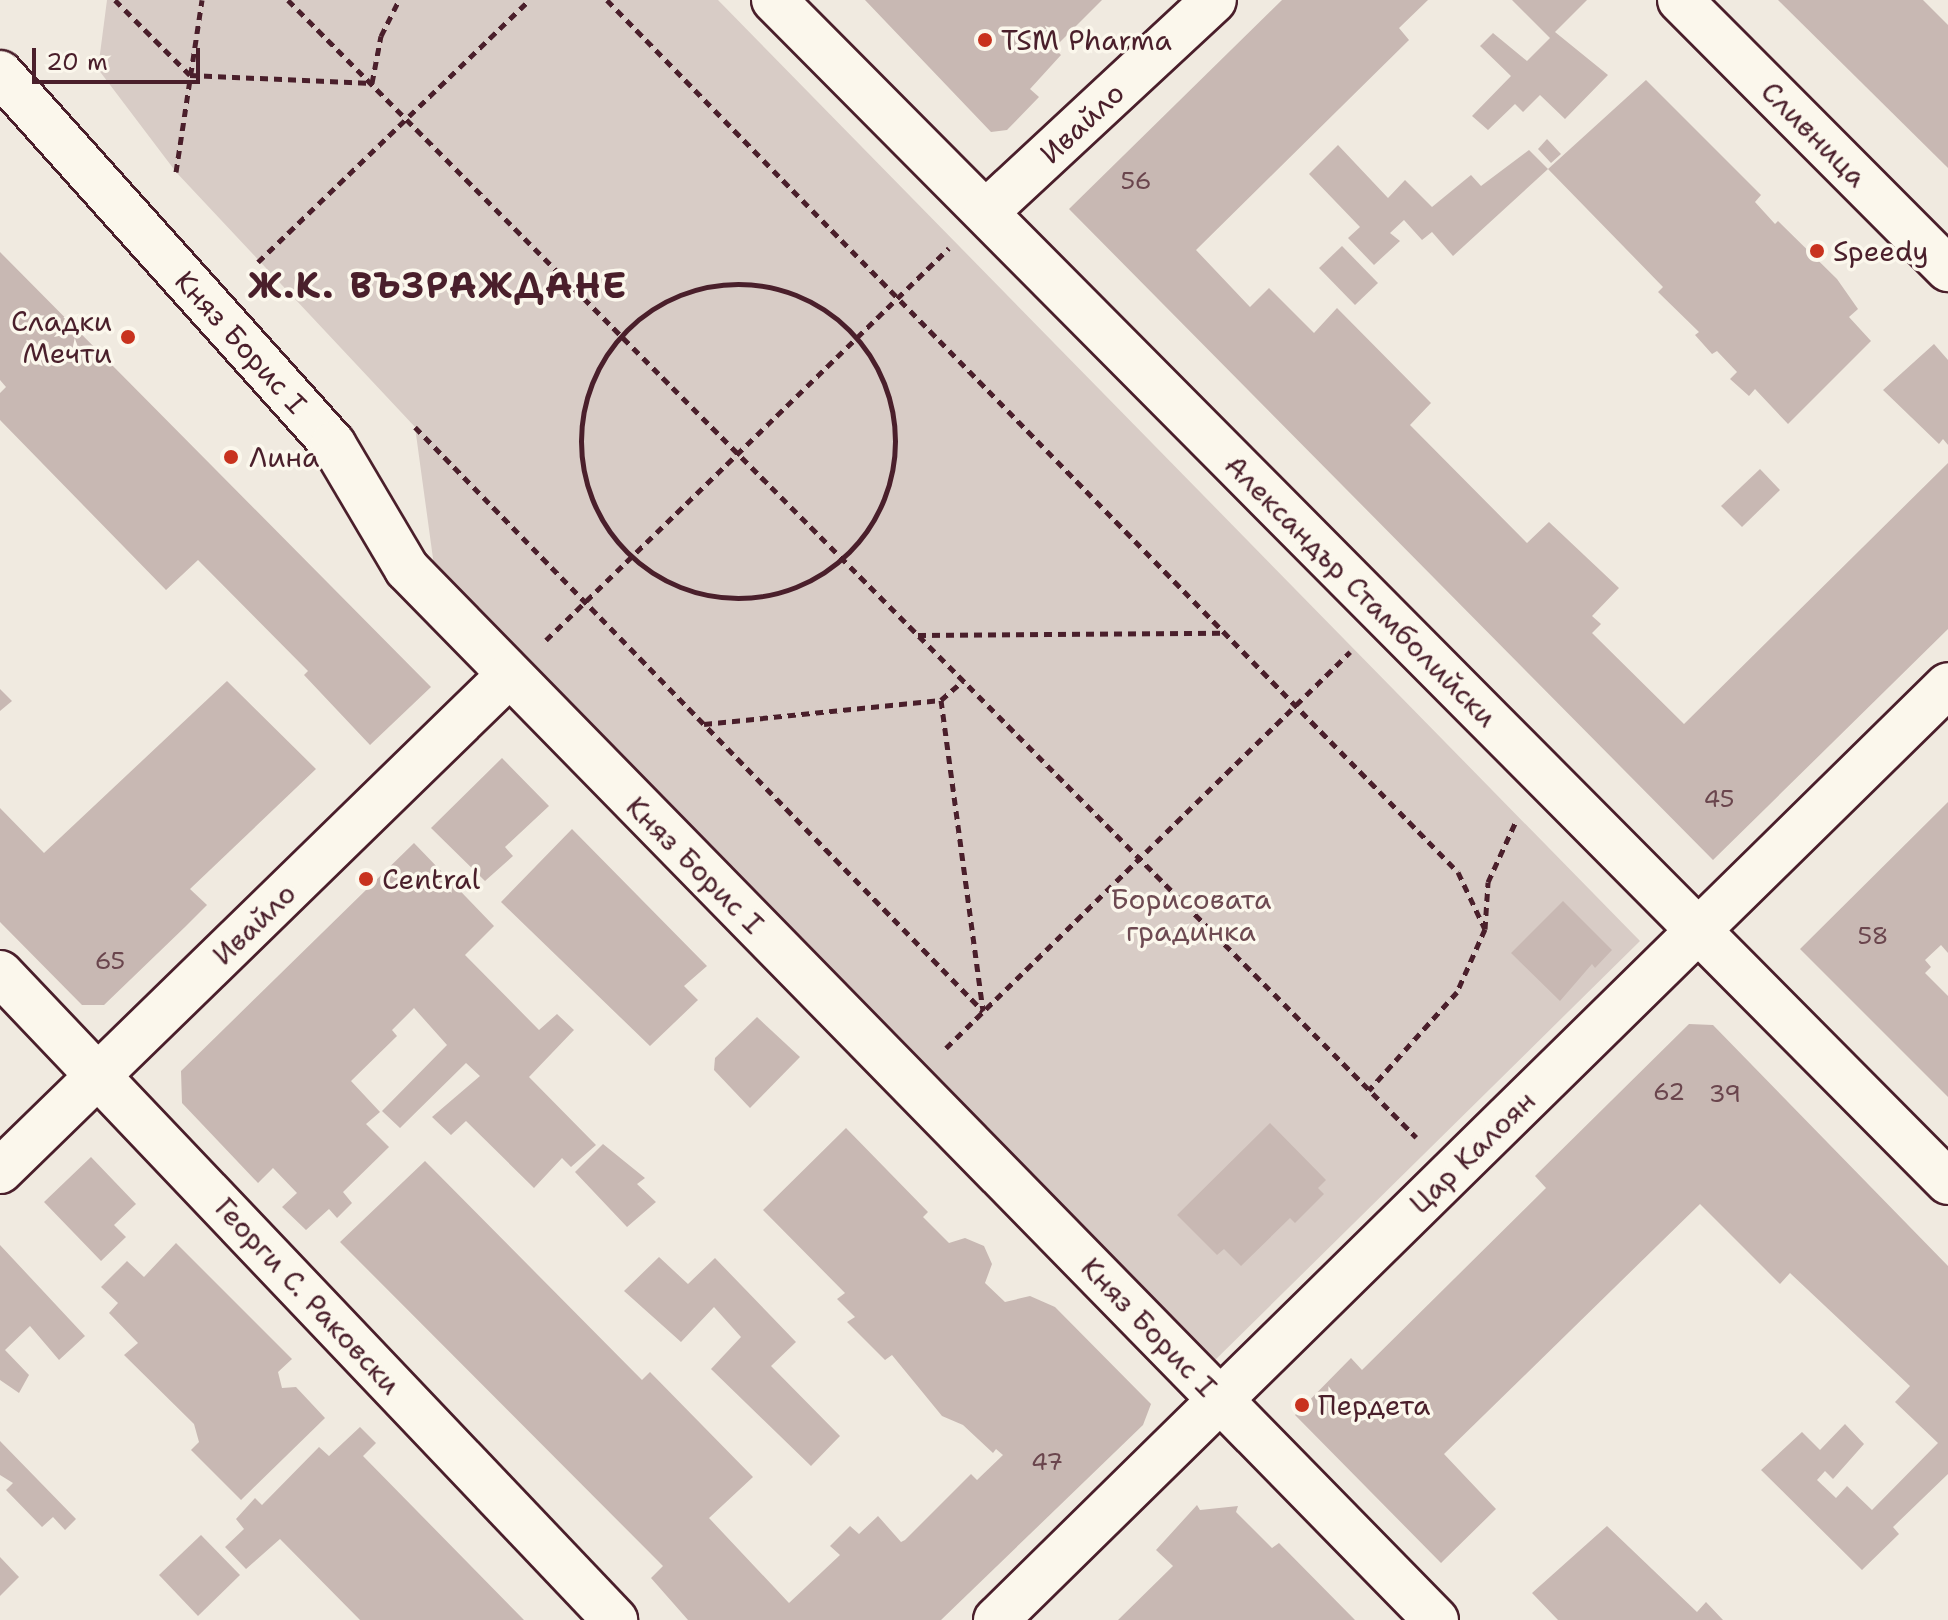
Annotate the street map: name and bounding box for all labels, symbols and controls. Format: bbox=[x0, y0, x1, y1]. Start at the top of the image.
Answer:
place label: TSM Pharma bbox=[1001, 23, 1172, 57]
marker: TSM Pharma bbox=[976, 31, 994, 49]
scale bar bbox=[36, 32, 204, 82]
text: 20 m bbox=[46, 46, 108, 78]
street label: Сливница bbox=[1754, 74, 1874, 194]
street label: Ивайло bbox=[1033, 76, 1131, 170]
house number: 56 bbox=[1120, 168, 1152, 196]
place label: Speedy bbox=[1833, 234, 1928, 268]
marker: Speedy bbox=[1808, 242, 1826, 260]
street label: Княз Борис I bbox=[168, 264, 314, 420]
district label: Ж.К. ВЪЗРАЖДАНЕ bbox=[248, 264, 628, 308]
place label: Сладки Мечти bbox=[11, 304, 112, 370]
marker: Сладки Мечти bbox=[119, 328, 137, 346]
place label: Лина bbox=[249, 440, 319, 474]
marker: Лина bbox=[220, 446, 242, 468]
street label: Александър Стамболийски bbox=[1218, 448, 1504, 734]
house number: 45 bbox=[1704, 786, 1734, 814]
street label: Княз Борис I bbox=[619, 789, 771, 941]
place label: Central bbox=[382, 862, 480, 896]
marker: Central bbox=[357, 870, 375, 888]
street label: Ивайло bbox=[205, 876, 303, 972]
park label: Борисовата градинка bbox=[1111, 882, 1271, 948]
house number: 58 bbox=[1858, 923, 1888, 951]
house number: 65 bbox=[95, 948, 125, 976]
house number: 62 bbox=[1653, 1079, 1685, 1107]
house number: 39 bbox=[1709, 1081, 1741, 1109]
street label: Цар Калоян bbox=[1402, 1084, 1542, 1220]
street label: Георги С. Раковски bbox=[208, 1191, 408, 1401]
street label: Княз Борис I bbox=[1074, 1250, 1224, 1404]
place label: Пердета bbox=[1318, 1388, 1430, 1422]
marker: Пердета bbox=[1293, 1396, 1311, 1414]
house number: 47 bbox=[1031, 1449, 1063, 1477]

